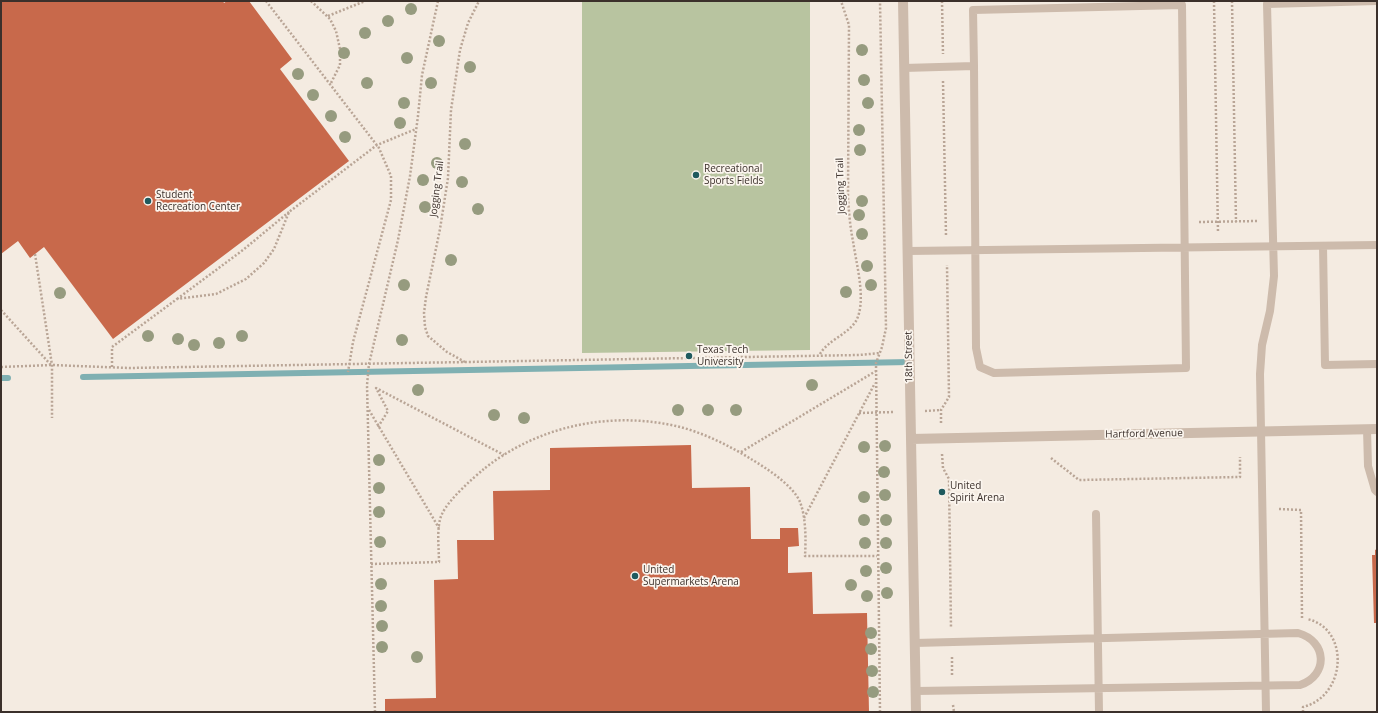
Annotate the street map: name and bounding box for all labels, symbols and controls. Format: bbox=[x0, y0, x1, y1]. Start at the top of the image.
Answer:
street label: Jogging Trail bbox=[834, 158, 848, 214]
street label: Jogging Trail bbox=[428, 160, 446, 218]
place label: Recreational Sports Fields bbox=[704, 163, 763, 186]
marker: Recreational Sports Fields bbox=[691, 170, 701, 180]
place label: Student Recreation Center bbox=[156, 189, 240, 212]
marker: Student Recreation Center bbox=[143, 196, 153, 206]
street label: 18th Street bbox=[903, 331, 915, 383]
place label: Texas Tech University bbox=[697, 344, 748, 368]
marker: Texas Tech University bbox=[684, 351, 694, 361]
street label: Hartford Avenue bbox=[1105, 427, 1183, 441]
place label: United Spirit Arena bbox=[950, 480, 1005, 504]
marker: United Spirit Arena bbox=[937, 487, 947, 497]
place label: United Supermarkets Arena bbox=[643, 564, 739, 588]
marker: United Supermarkets Arena bbox=[630, 571, 640, 581]

